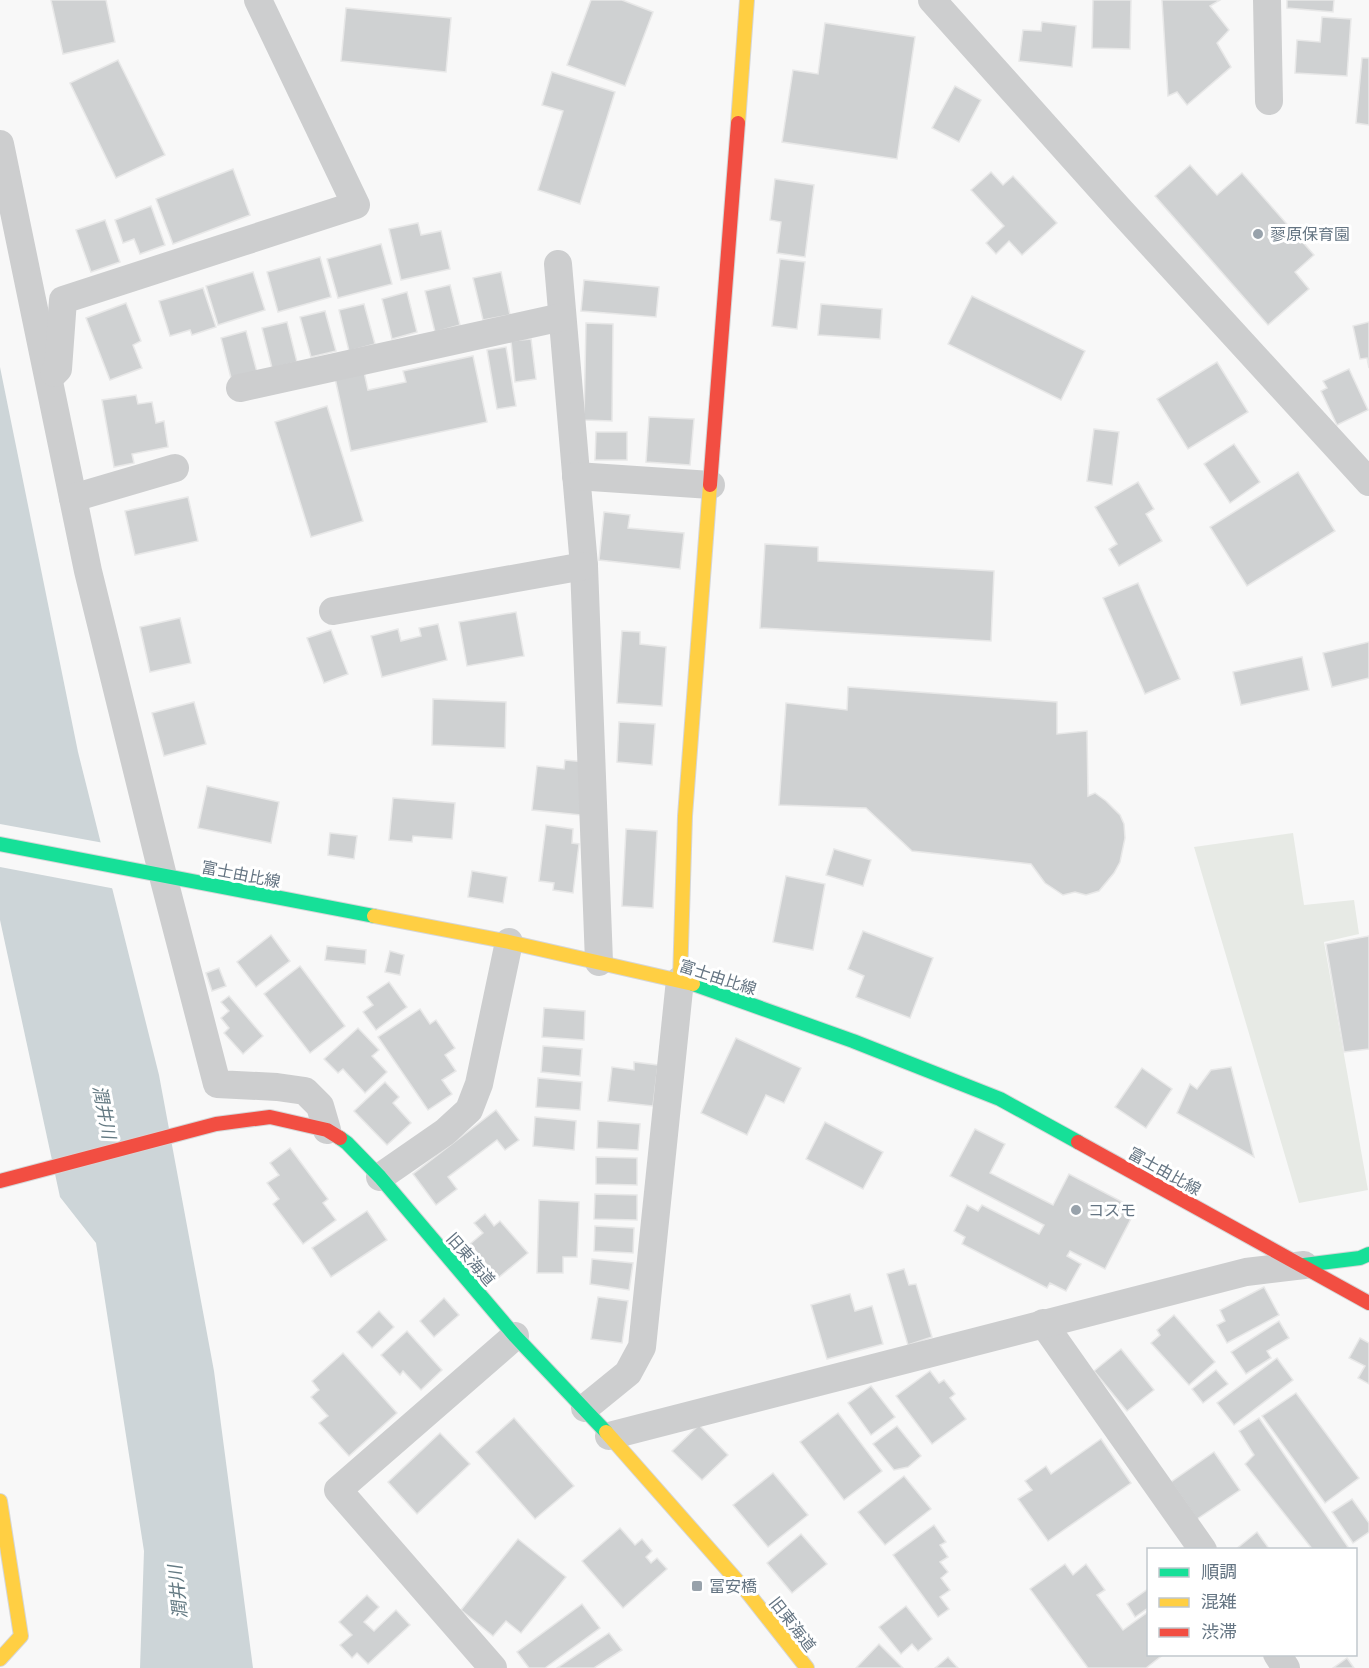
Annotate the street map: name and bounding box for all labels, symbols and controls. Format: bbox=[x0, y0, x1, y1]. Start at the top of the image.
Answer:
place label: 蓼原保育園 bbox=[1270, 225, 1350, 244]
marker: 蓼原保育園 bbox=[1251, 227, 1265, 241]
street label: 富士由比線 bbox=[200, 858, 282, 891]
street label: 富士由比線 bbox=[677, 956, 759, 999]
water label: 潤井川 bbox=[89, 1083, 120, 1142]
street label: 富士由比線 bbox=[1125, 1144, 1204, 1199]
place label: コスモ bbox=[1088, 1201, 1136, 1220]
marker: コスモ bbox=[1069, 1203, 1083, 1217]
street label: 旧東海道 bbox=[442, 1229, 499, 1290]
legend bbox=[1147, 1548, 1357, 1656]
text: 順調 bbox=[1201, 1561, 1237, 1582]
water label: 潤井川 bbox=[164, 1562, 191, 1620]
place label: 冨安橋 bbox=[709, 1577, 757, 1596]
marker: 冨安橋 bbox=[690, 1579, 704, 1593]
text: 混雑 bbox=[1201, 1591, 1237, 1612]
street label: 旧東海道 bbox=[765, 1593, 820, 1655]
text: 渋滞 bbox=[1201, 1621, 1237, 1642]

